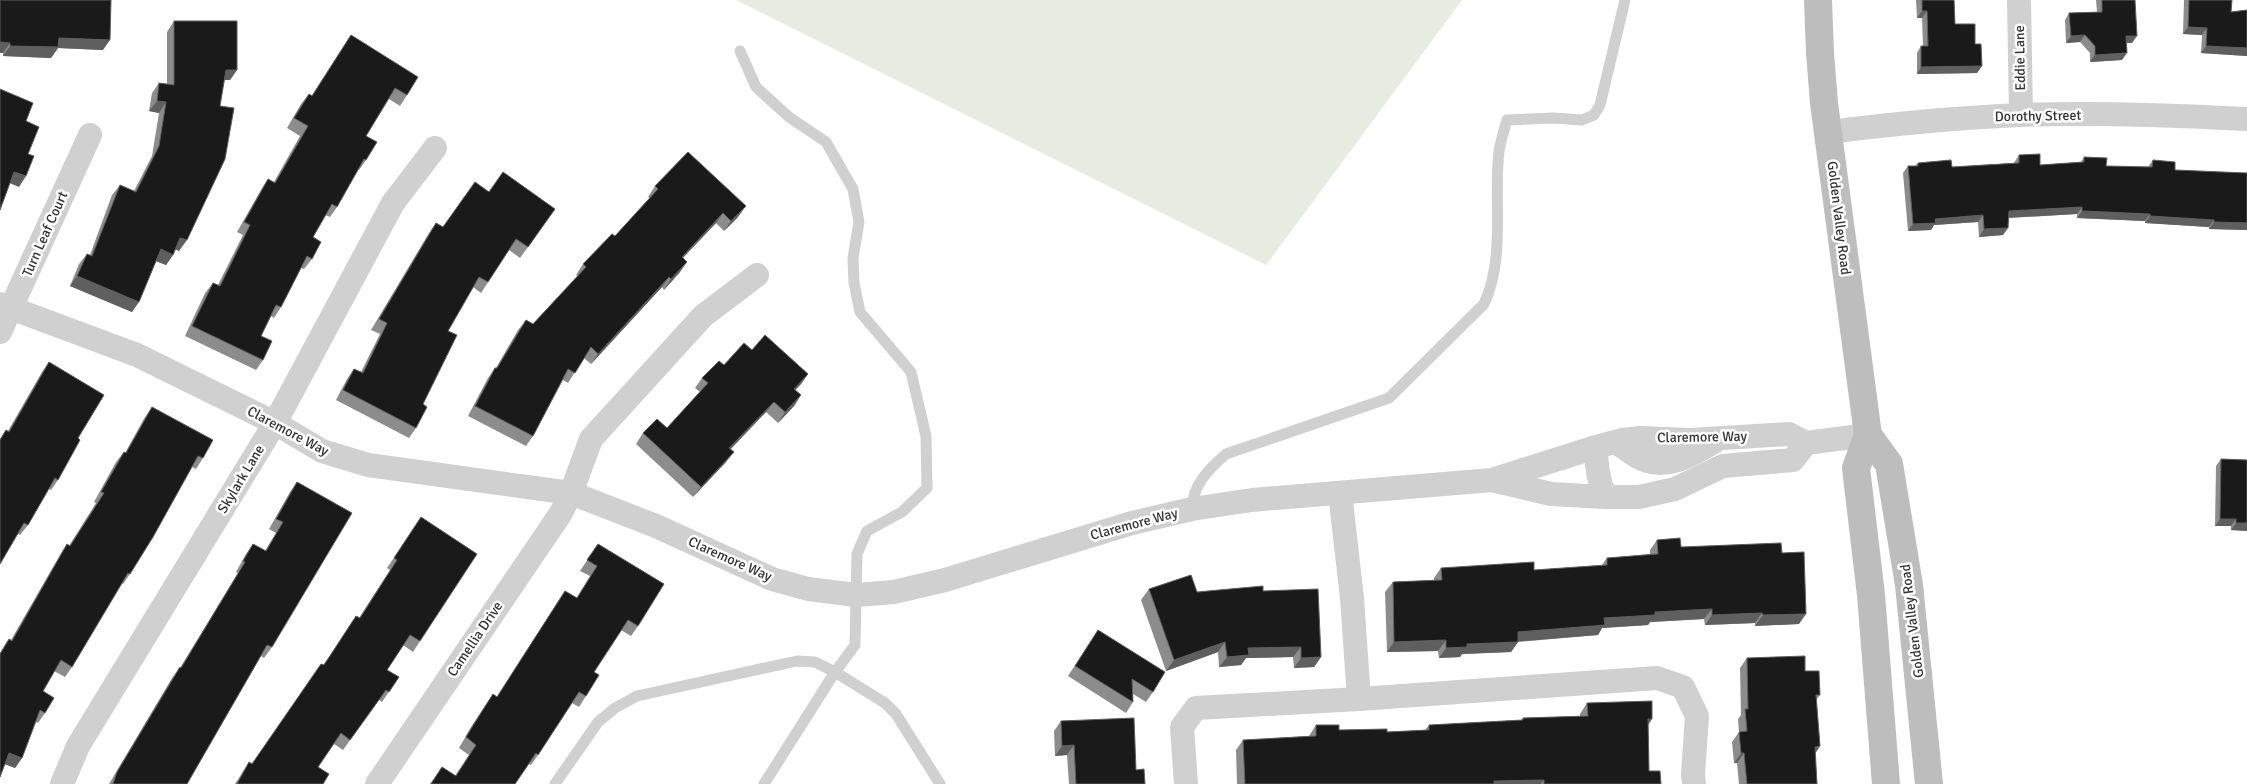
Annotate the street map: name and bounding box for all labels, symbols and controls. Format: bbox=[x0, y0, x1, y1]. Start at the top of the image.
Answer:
street label: Eddie Lane bbox=[2011, 25, 2029, 91]
street label: Dorothy Street bbox=[1994, 107, 2082, 125]
street label: Golden Valley Road bbox=[1824, 160, 1854, 276]
street label: Turn Leaf Court bbox=[19, 189, 71, 279]
street label: Claremore Way bbox=[244, 402, 332, 460]
street label: Claremore Way bbox=[1657, 428, 1748, 446]
street label: Skylark Lane bbox=[214, 442, 268, 516]
street label: Claremore Way bbox=[1088, 504, 1180, 544]
street label: Claremore Way bbox=[686, 533, 775, 585]
street label: Golden Valley Road bbox=[1897, 563, 1927, 679]
street label: Camellia Drive bbox=[444, 598, 506, 680]

